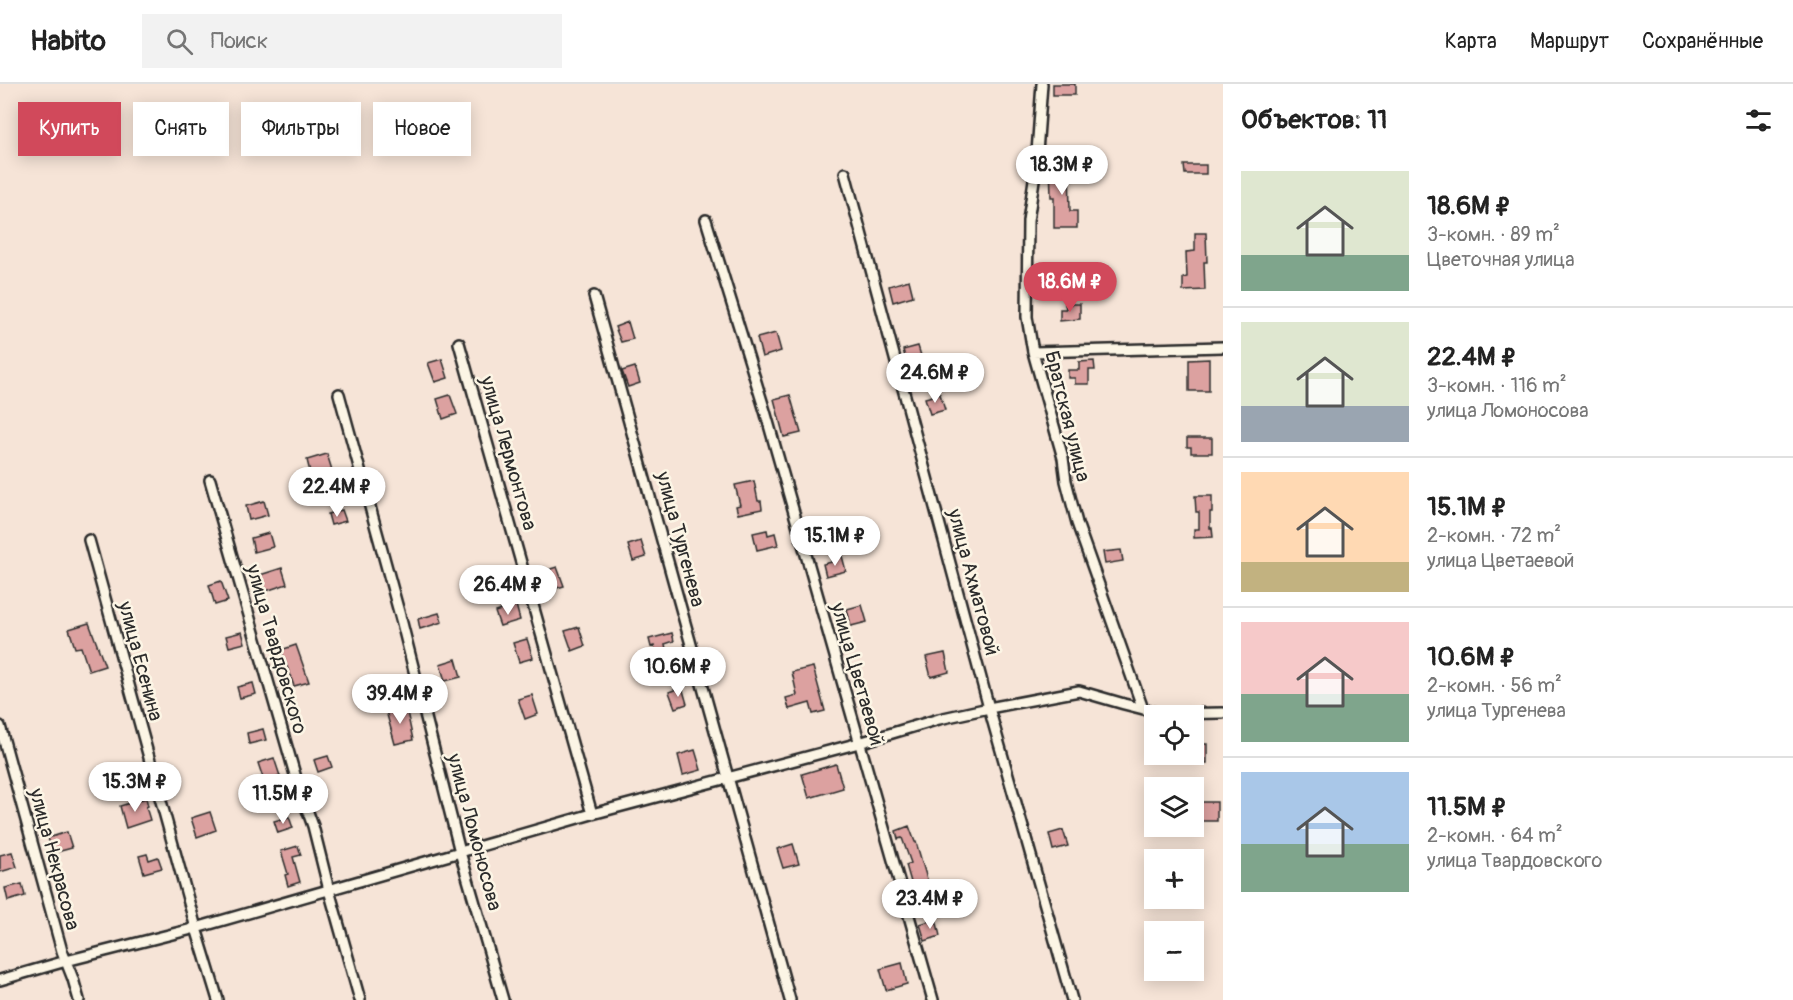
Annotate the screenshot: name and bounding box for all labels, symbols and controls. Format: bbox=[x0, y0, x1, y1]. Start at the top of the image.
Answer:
search box bbox=[142, 14, 562, 68]
text: Habito bbox=[30, 24, 106, 59]
icon: search bbox=[163, 25, 196, 58]
text: Поиск bbox=[211, 27, 268, 55]
text: Карта bbox=[1445, 28, 1497, 55]
text: Маршрут bbox=[1530, 28, 1609, 55]
text: Сохранённые bbox=[1642, 28, 1763, 55]
chip: Купить bbox=[18, 102, 121, 156]
chip: Снять bbox=[133, 102, 229, 156]
chip: Фильтры bbox=[241, 102, 361, 156]
chip: Новое bbox=[373, 102, 471, 156]
text: Объектов: 11 bbox=[1241, 104, 1387, 136]
icon: filters bbox=[1742, 104, 1775, 137]
pin: 18.3M ₽ bbox=[1007, 145, 1117, 196]
text: 18.3M ₽ bbox=[1030, 152, 1094, 177]
text: 18.6M ₽ bbox=[1427, 190, 1511, 222]
icon: home bbox=[1289, 195, 1361, 267]
text: 3-комн. · 89 m² bbox=[1427, 222, 1560, 247]
text: Цветочная улица bbox=[1427, 247, 1575, 272]
pin: 18.6M ₽ bbox=[1015, 262, 1125, 313]
text: 18.6M ₽ bbox=[1038, 269, 1102, 294]
text: 22.4M ₽ bbox=[1427, 341, 1517, 373]
icon: home bbox=[1289, 346, 1361, 418]
street label: Братская улица bbox=[1039, 348, 1096, 484]
pin: 24.6M ₽ bbox=[880, 353, 990, 404]
text: 24.6M ₽ bbox=[900, 360, 970, 385]
street label: улица Лермонтова bbox=[474, 372, 542, 533]
text: 3-комн. · 116 m² bbox=[1427, 373, 1567, 398]
text: улица Ломоносова bbox=[1427, 398, 1589, 423]
pin: 22.4M ₽ bbox=[282, 467, 392, 518]
street label: улица Тургенева bbox=[650, 468, 711, 609]
text: 22.4M ₽ bbox=[302, 474, 372, 499]
text: 15.1M ₽ bbox=[1427, 491, 1507, 523]
icon: home bbox=[1289, 496, 1361, 568]
street label: улица Ахматовой bbox=[942, 505, 1005, 658]
pin: 15.1M ₽ bbox=[780, 516, 890, 567]
text: 15.1M ₽ bbox=[804, 523, 866, 548]
text: 2-комн. · 72 m² bbox=[1427, 523, 1561, 548]
text: улица Цветаевой bbox=[1427, 548, 1574, 573]
street label: улица Твардовского bbox=[240, 561, 313, 737]
pin: 26.4M ₽ bbox=[453, 565, 563, 616]
text: 26.4M ₽ bbox=[473, 572, 543, 597]
street label: улица Есенина bbox=[112, 598, 168, 724]
street label: улица Цветаевой bbox=[825, 599, 890, 748]
text: 10.6M ₽ bbox=[1427, 641, 1516, 673]
icon: home bbox=[1289, 646, 1361, 718]
pin: 10.6M ₽ bbox=[623, 647, 733, 698]
text: 10.6M ₽ bbox=[644, 654, 712, 679]
text: 2-комн. · 56 m² bbox=[1427, 673, 1562, 698]
pin: 39.4M ₽ bbox=[345, 674, 455, 725]
text: 39.4M ₽ bbox=[366, 681, 434, 706]
text: улица Тургенева bbox=[1427, 698, 1566, 723]
map controls bbox=[1144, 705, 1204, 981]
button: locate bbox=[1144, 705, 1204, 765]
street label: улица Ломоносова bbox=[441, 750, 507, 913]
pin: 15.3M ₽ bbox=[80, 762, 190, 813]
text: 15.3M ₽ bbox=[103, 769, 167, 794]
pin: 11.5M ₽ bbox=[228, 774, 338, 825]
button: layers bbox=[1144, 777, 1204, 837]
text: 11.5M ₽ bbox=[252, 781, 314, 806]
street label: улица Некрасова bbox=[23, 785, 85, 933]
text: 11.5M ₽ bbox=[1427, 791, 1507, 823]
icon: home bbox=[1289, 796, 1361, 868]
text: 2-комн. · 64 m² bbox=[1427, 823, 1563, 848]
text: улица Твардовского bbox=[1427, 848, 1602, 873]
button: + bbox=[1144, 849, 1204, 909]
pin: 23.4M ₽ bbox=[875, 879, 985, 930]
text: 23.4M ₽ bbox=[896, 886, 964, 911]
button: − bbox=[1144, 921, 1204, 981]

